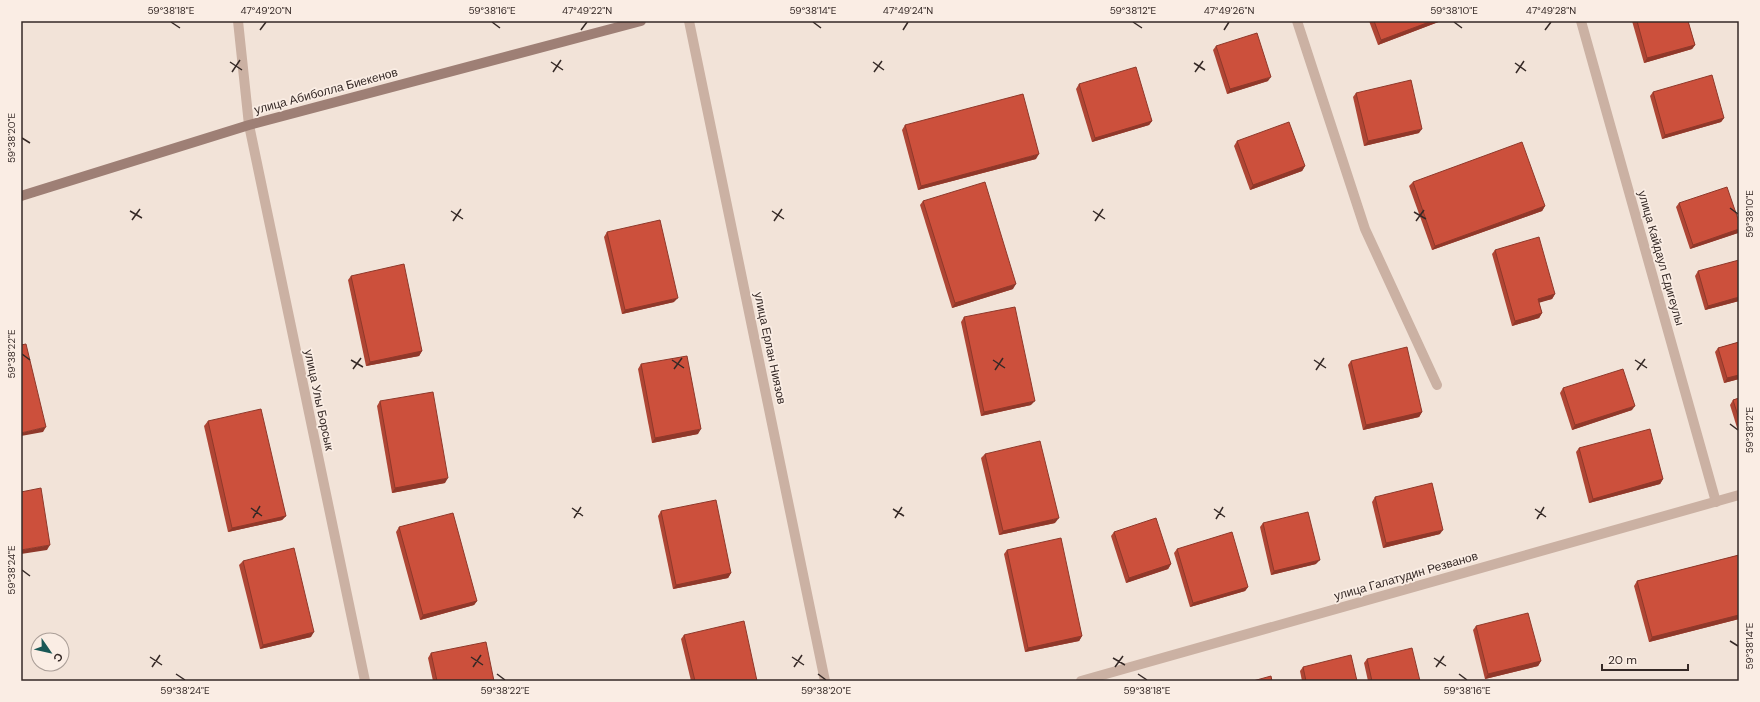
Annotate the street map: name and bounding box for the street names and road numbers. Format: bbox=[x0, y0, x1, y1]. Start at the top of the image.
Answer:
street label: улица Абиболла Биекенов bbox=[252, 64, 400, 118]
street label: улица Кайдаул Едигеулы bbox=[1634, 189, 1688, 327]
street label: улица Ерлан Ниязов bbox=[750, 290, 790, 406]
street label: улица Улы Борсык bbox=[300, 348, 338, 453]
street label: улица Галатудин Резванов bbox=[1332, 548, 1480, 604]

